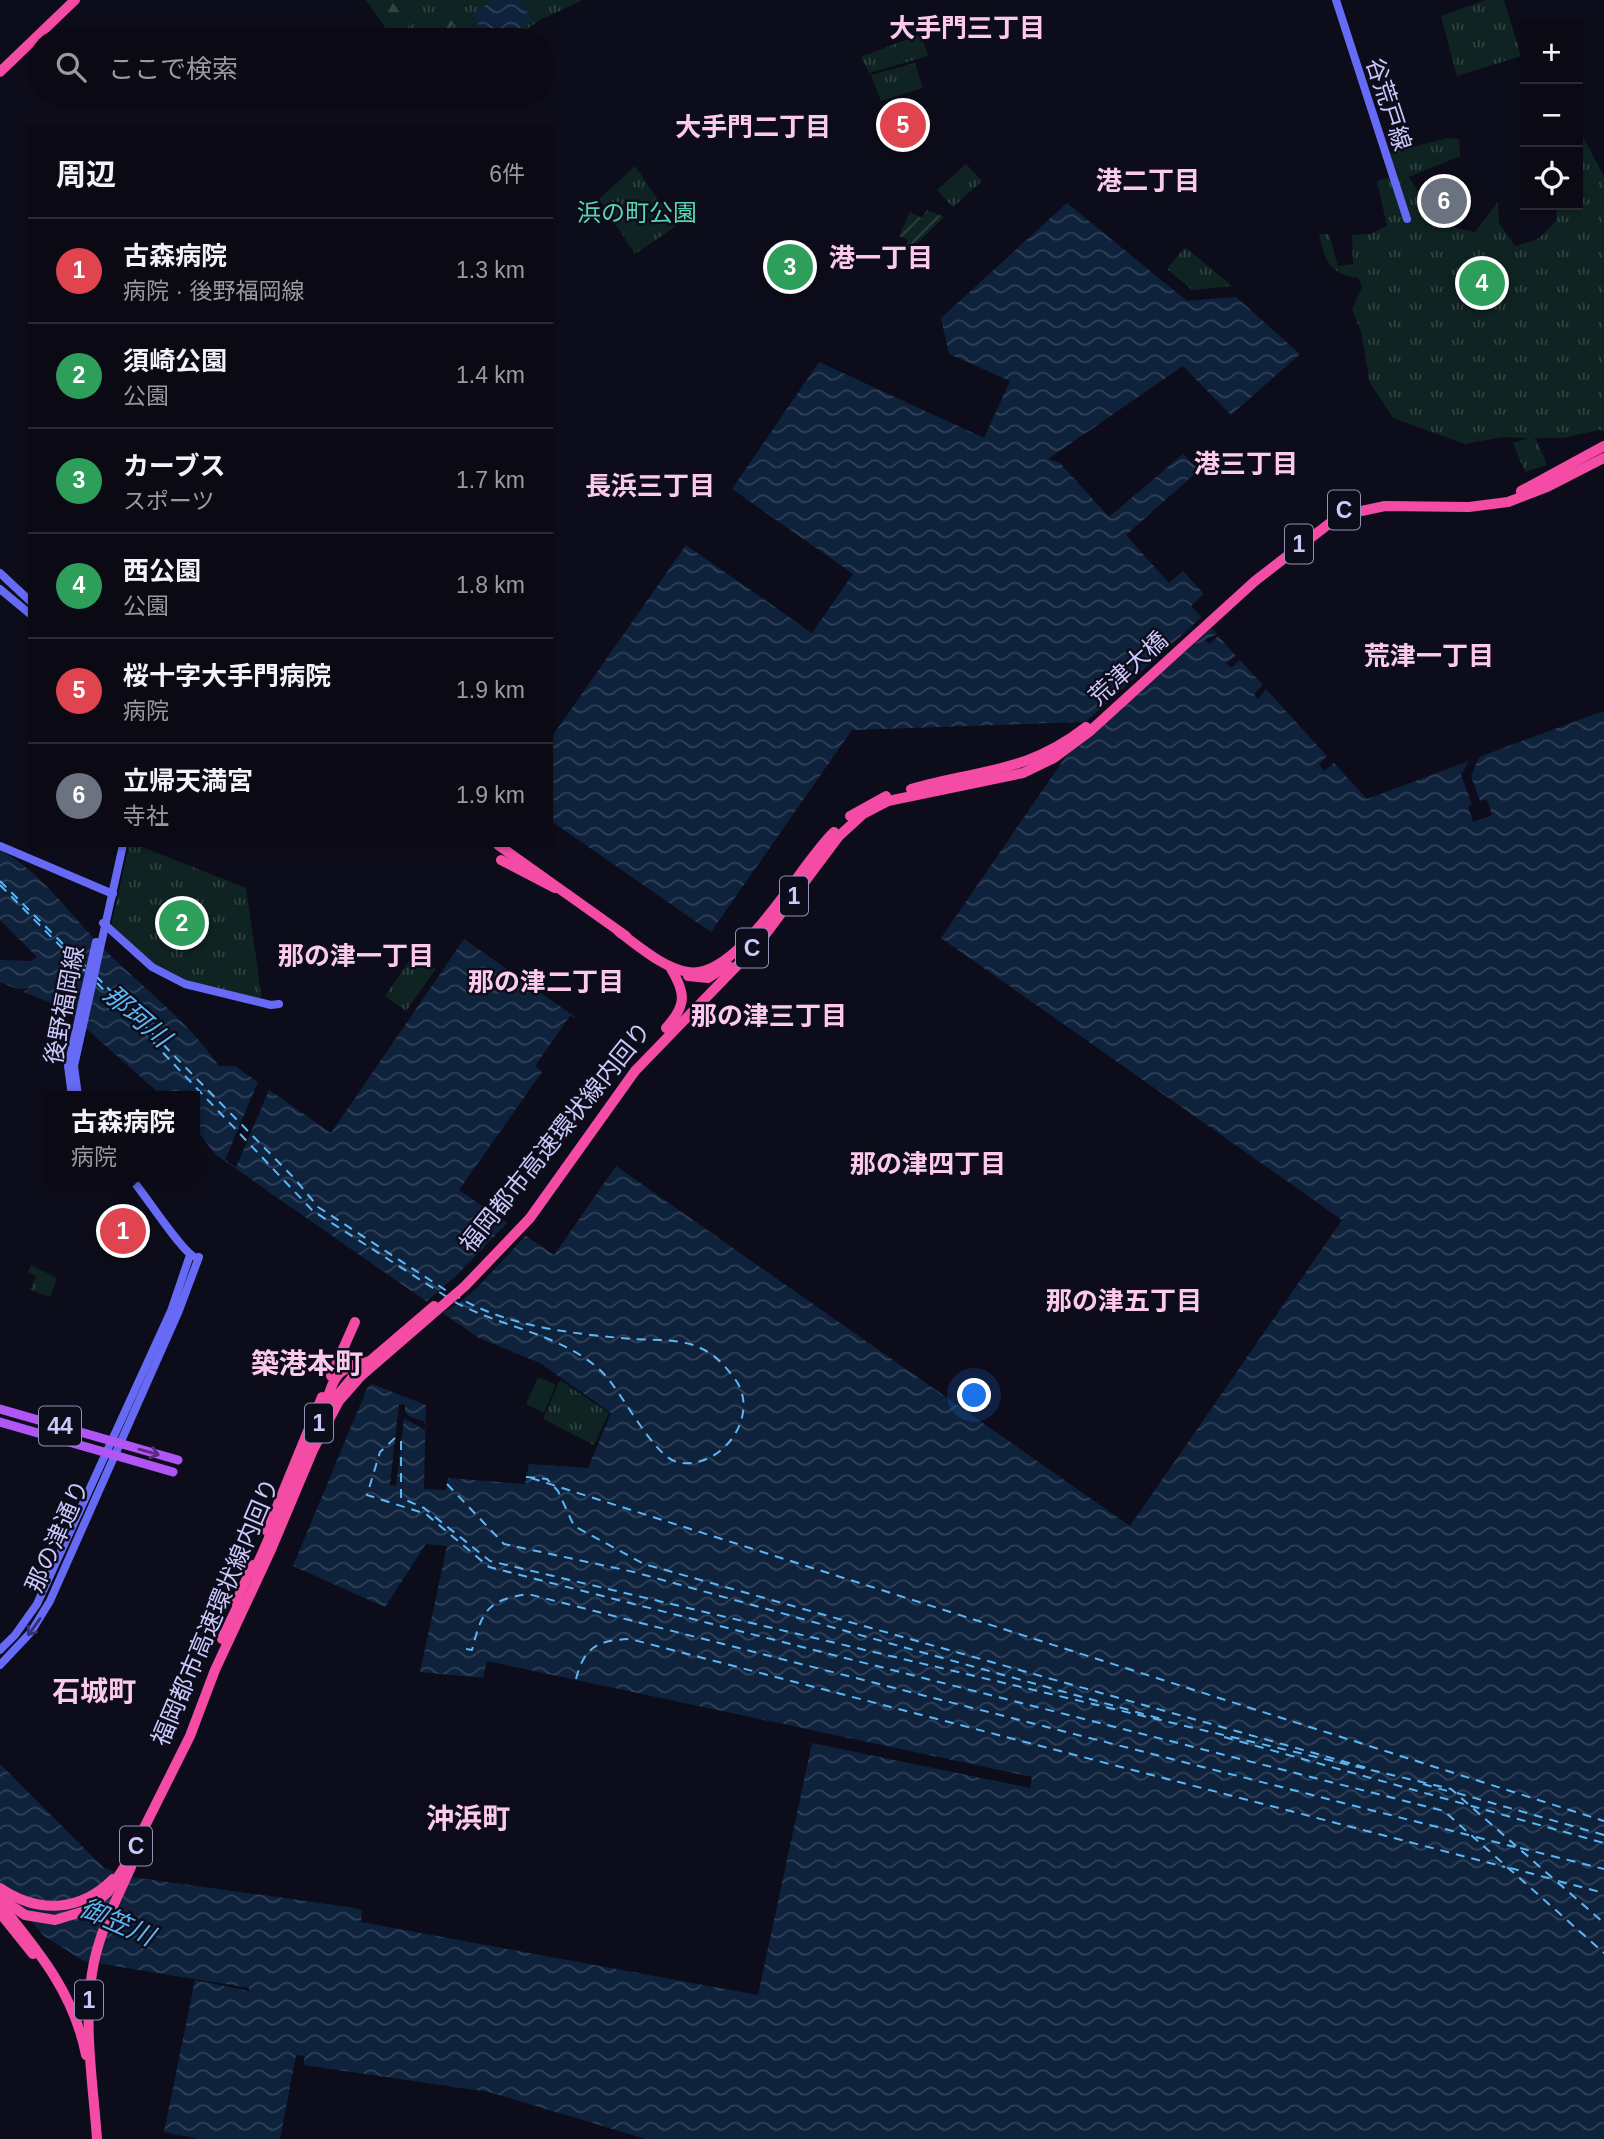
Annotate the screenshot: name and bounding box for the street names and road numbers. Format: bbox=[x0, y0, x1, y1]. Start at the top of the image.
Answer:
street label: 谷荒戸線 bbox=[1361, 54, 1417, 154]
road number: C bbox=[1328, 490, 1360, 530]
road number: 1 bbox=[1285, 524, 1313, 564]
street label: 荒津大橋 bbox=[1083, 626, 1173, 710]
road number: 1 bbox=[780, 876, 808, 916]
road number: C bbox=[736, 928, 768, 967]
street label: 後野福岡線 bbox=[39, 944, 89, 1066]
street label: 福岡都市高速環状線内回り bbox=[454, 1017, 656, 1257]
road number: 1 bbox=[305, 1404, 333, 1442]
road number: 44 bbox=[39, 1406, 81, 1446]
street label: 福岡都市高速環状線内回り bbox=[146, 1474, 284, 1750]
street label: 那の津通り bbox=[20, 1476, 94, 1596]
road number: C bbox=[120, 1826, 152, 1866]
road number: 1 bbox=[75, 1980, 103, 2020]

